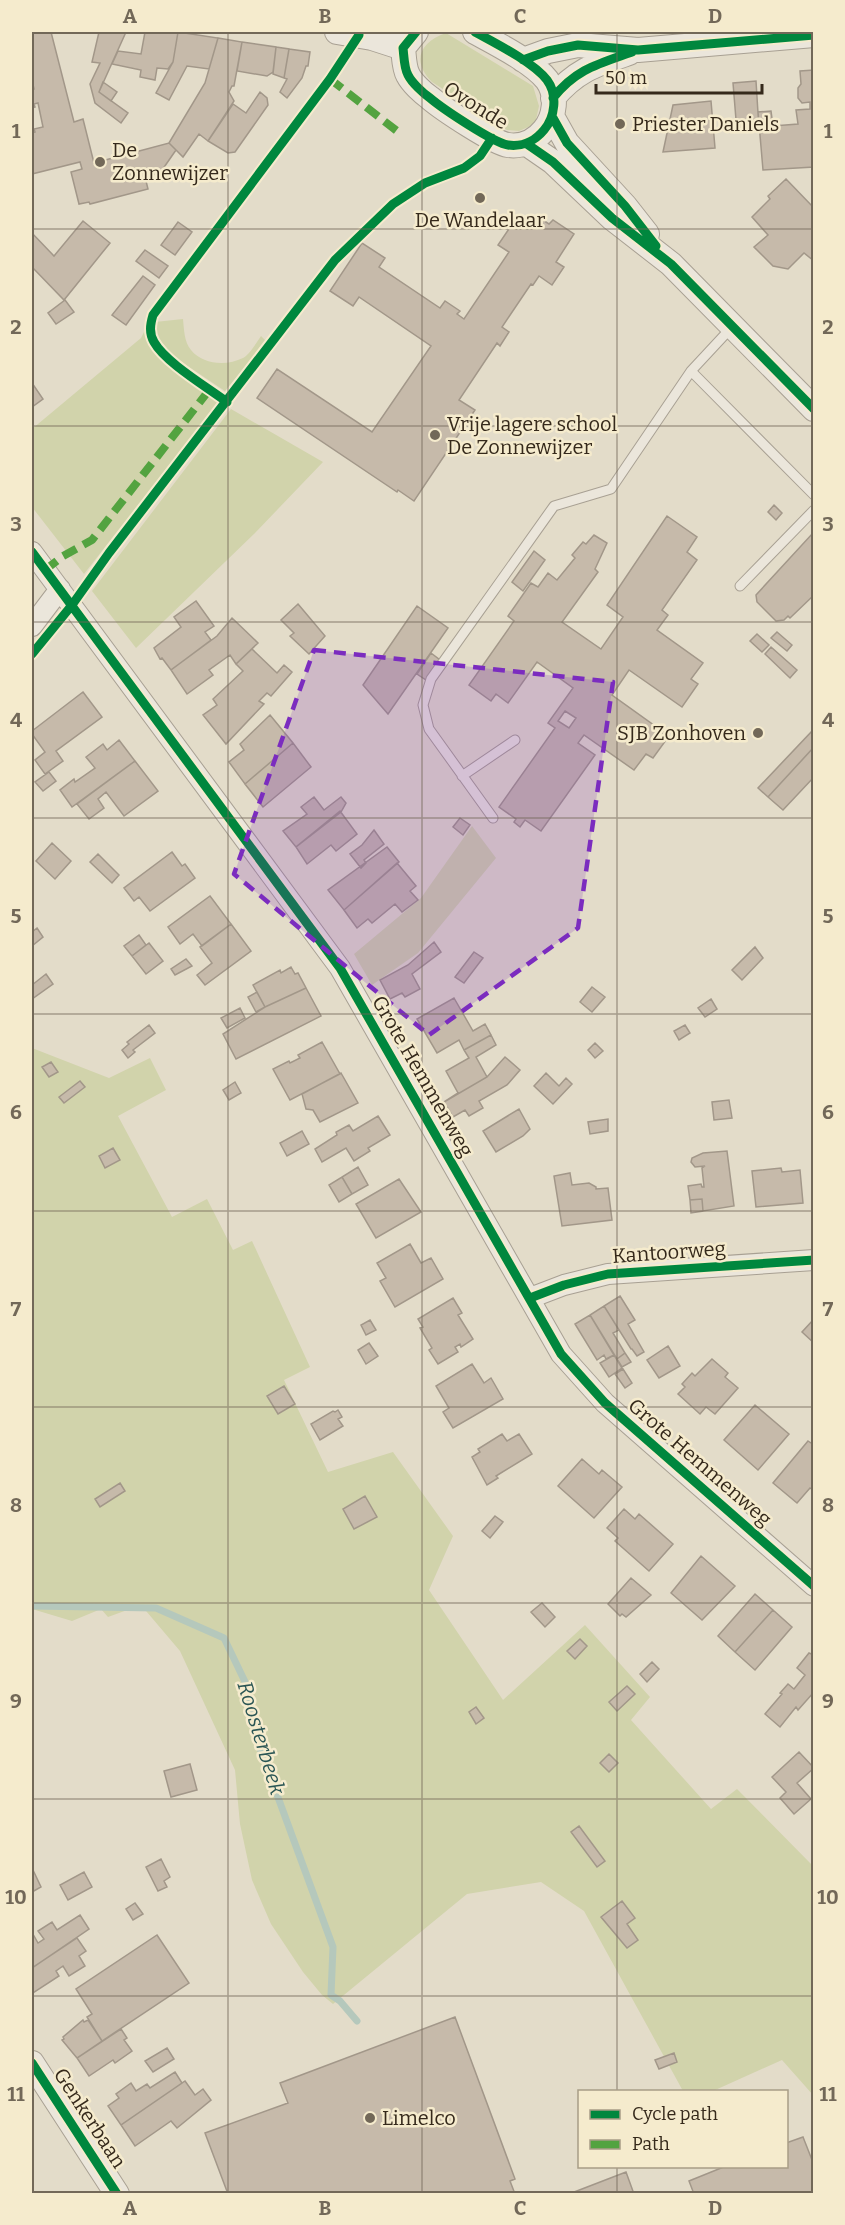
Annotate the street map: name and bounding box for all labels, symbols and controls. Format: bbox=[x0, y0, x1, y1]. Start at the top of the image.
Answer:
text: A bbox=[123, 4, 138, 28]
text: B bbox=[319, 4, 332, 28]
text: C bbox=[514, 4, 526, 28]
text: D bbox=[708, 4, 722, 28]
scale bar bbox=[596, 57, 762, 95]
text: 50 m bbox=[605, 67, 647, 89]
street label: Ovonde bbox=[439, 76, 513, 134]
place label: Priester Daniels bbox=[632, 112, 779, 136]
marker: Priester Daniels bbox=[613, 117, 627, 131]
text: 1 bbox=[12, 119, 21, 143]
text: 1 bbox=[824, 119, 833, 143]
place label: De Zonnewijzer bbox=[112, 138, 228, 186]
marker: De Zonnewijzer bbox=[93, 155, 107, 169]
marker: De Wandelaar bbox=[473, 191, 487, 205]
place label: De Wandelaar bbox=[415, 208, 545, 232]
text: 2 bbox=[10, 315, 22, 339]
text: 2 bbox=[822, 315, 834, 339]
place label: Vrije lagere school De Zonnewijzer bbox=[447, 412, 617, 460]
marker: Vrije lagere school De Zonnewijzer bbox=[428, 428, 442, 442]
text: 3 bbox=[10, 512, 22, 536]
text: 3 bbox=[822, 512, 834, 536]
text: 4 bbox=[10, 708, 22, 732]
text: 4 bbox=[822, 708, 834, 732]
place label: SJB Zonhoven bbox=[617, 721, 746, 745]
marker: SJB Zonhoven bbox=[751, 726, 765, 740]
text: 5 bbox=[11, 904, 22, 928]
text: 5 bbox=[823, 904, 834, 928]
street label: Grote Hemmenweg bbox=[367, 991, 479, 1161]
text: 6 bbox=[10, 1100, 22, 1124]
text: 6 bbox=[822, 1100, 834, 1124]
street label: Kantoorweg bbox=[611, 1236, 727, 1268]
text: 7 bbox=[11, 1297, 22, 1321]
text: 7 bbox=[823, 1297, 834, 1321]
street label: Grote Hemmenweg bbox=[623, 1393, 777, 1531]
text: 8 bbox=[10, 1493, 22, 1517]
text: 8 bbox=[822, 1493, 834, 1517]
water label: Roosterbeek bbox=[231, 1678, 291, 1798]
text: 9 bbox=[10, 1689, 22, 1713]
text: 9 bbox=[822, 1689, 834, 1713]
text: 10 bbox=[5, 1885, 27, 1909]
text: 10 bbox=[817, 1885, 839, 1909]
street label: Genkerbaan bbox=[49, 2063, 131, 2173]
text: 11 bbox=[7, 2082, 25, 2106]
text: 11 bbox=[819, 2082, 837, 2106]
legend bbox=[578, 2090, 788, 2168]
text: Cycle path bbox=[632, 2103, 718, 2125]
place label: Limelco bbox=[382, 2106, 456, 2130]
marker: Limelco bbox=[363, 2111, 377, 2125]
text: Path bbox=[632, 2133, 670, 2155]
text: A bbox=[123, 2196, 138, 2220]
text: B bbox=[319, 2196, 332, 2220]
text: C bbox=[514, 2196, 526, 2220]
text: D bbox=[708, 2196, 722, 2220]

